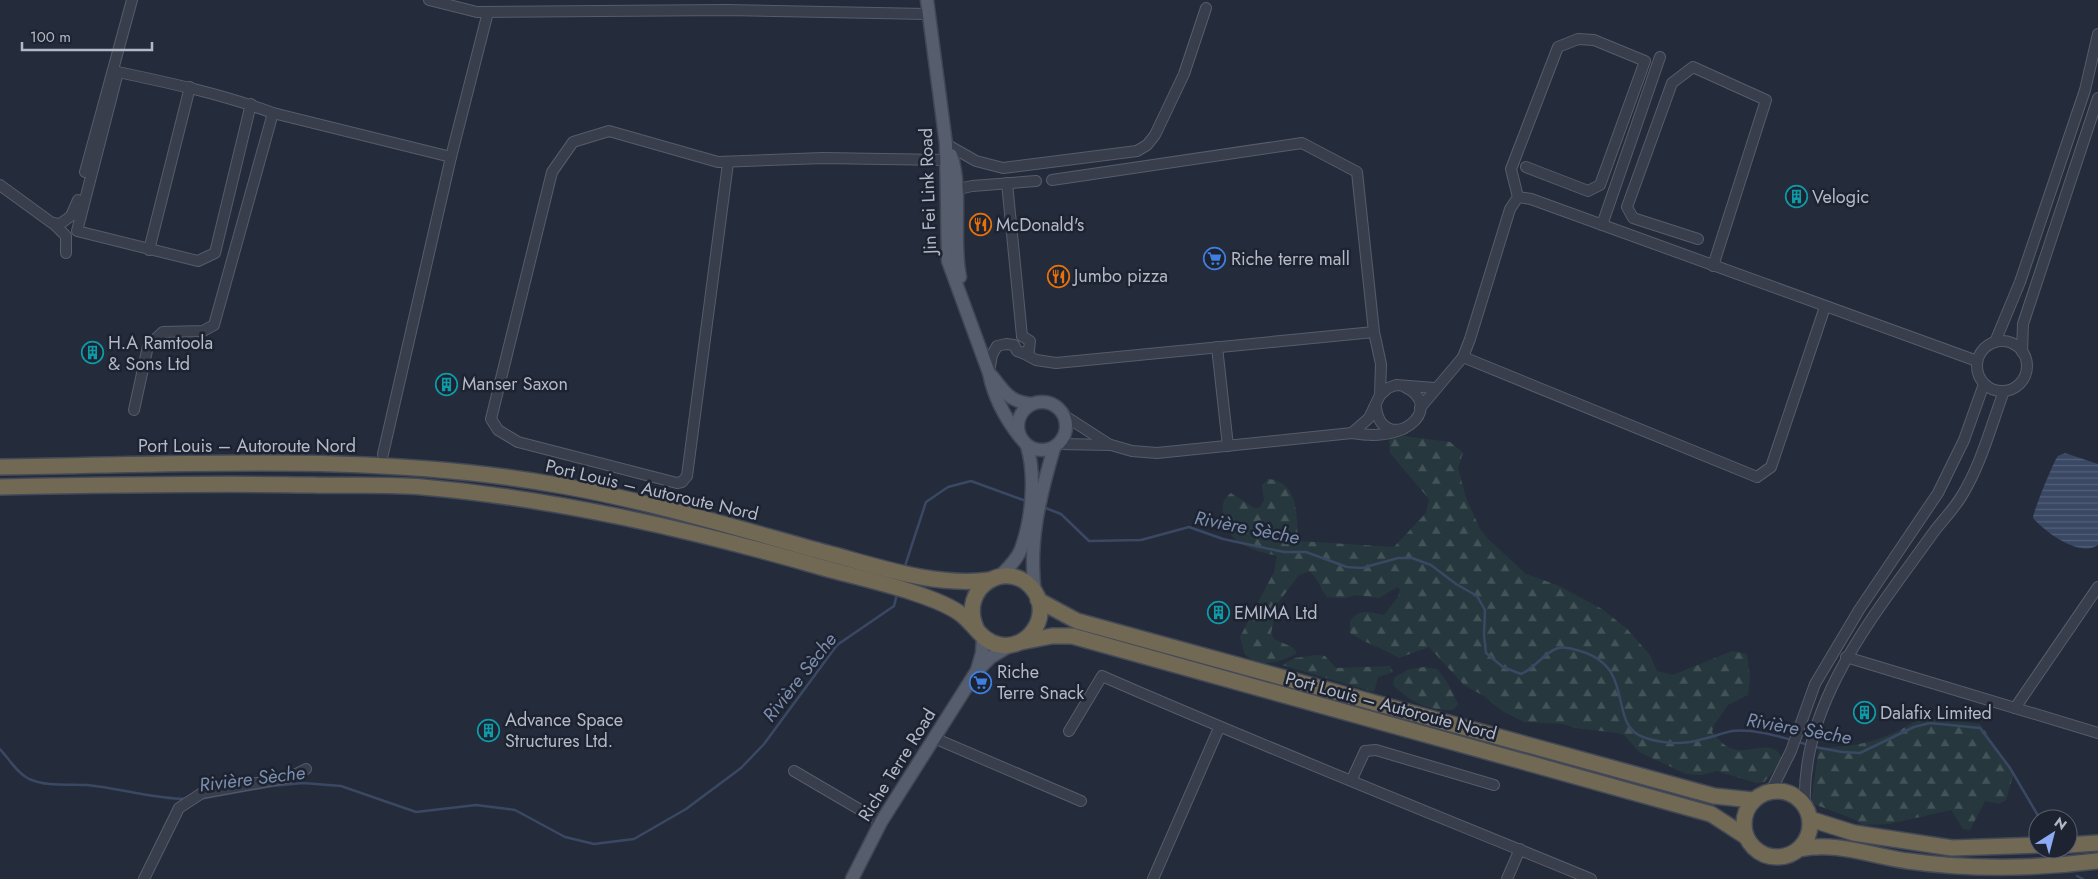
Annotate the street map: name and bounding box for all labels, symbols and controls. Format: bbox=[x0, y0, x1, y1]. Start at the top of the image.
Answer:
scale bar bbox=[22, 20, 152, 52]
text: 100 m bbox=[30, 26, 71, 48]
street label: Jin Fei Link Road bbox=[913, 128, 943, 256]
place label: Velogic bbox=[1812, 184, 1869, 210]
building icon: Velogic bbox=[1784, 185, 1808, 209]
place label: McDonald's bbox=[996, 212, 1084, 238]
restaurant icon: McDonald's bbox=[968, 213, 992, 237]
place label: Riche terre mall bbox=[1231, 246, 1350, 272]
supermarket icon: Riche terre mall bbox=[1203, 247, 1227, 271]
place label: Jumbo pizza bbox=[1072, 263, 1168, 289]
restaurant icon: Jumbo pizza bbox=[1046, 264, 1070, 288]
place label: H.A Ramtoola & Sons Ltd bbox=[108, 330, 213, 377]
building icon: H.A Ramtoola & Sons Ltd bbox=[80, 341, 104, 365]
place label: Manser Saxon bbox=[462, 371, 568, 397]
building icon: Manser Saxon bbox=[434, 372, 458, 396]
street label: Port Louis – Autoroute Nord bbox=[138, 433, 356, 459]
street label: Port Louis – Autoroute Nord bbox=[543, 453, 761, 527]
water label: Rivière Sèche bbox=[1192, 504, 1302, 551]
place label: EMIMA Ltd bbox=[1234, 600, 1317, 626]
building icon: EMIMA Ltd bbox=[1206, 601, 1230, 625]
water label: Rivière Sèche bbox=[756, 627, 843, 728]
place label: Riche Terre Snack bbox=[997, 659, 1084, 706]
street label: Port Louis – Autoroute Nord bbox=[1282, 665, 1500, 747]
supermarket icon: Riche Terre Snack bbox=[969, 670, 993, 694]
place label: Dalafix Limited bbox=[1880, 700, 1992, 726]
building icon: Dalafix Limited bbox=[1852, 701, 1876, 725]
street label: Riche Terre Road bbox=[852, 703, 942, 827]
water label: Rivière Sèche bbox=[1744, 706, 1854, 751]
place label: Advance Space Structures Ltd. bbox=[505, 707, 623, 754]
building icon: Advance Space Structures Ltd. bbox=[477, 718, 501, 742]
water label: Rivière Sèche bbox=[198, 759, 307, 798]
north arrow bbox=[2028, 809, 2078, 859]
text: N bbox=[2050, 812, 2071, 835]

